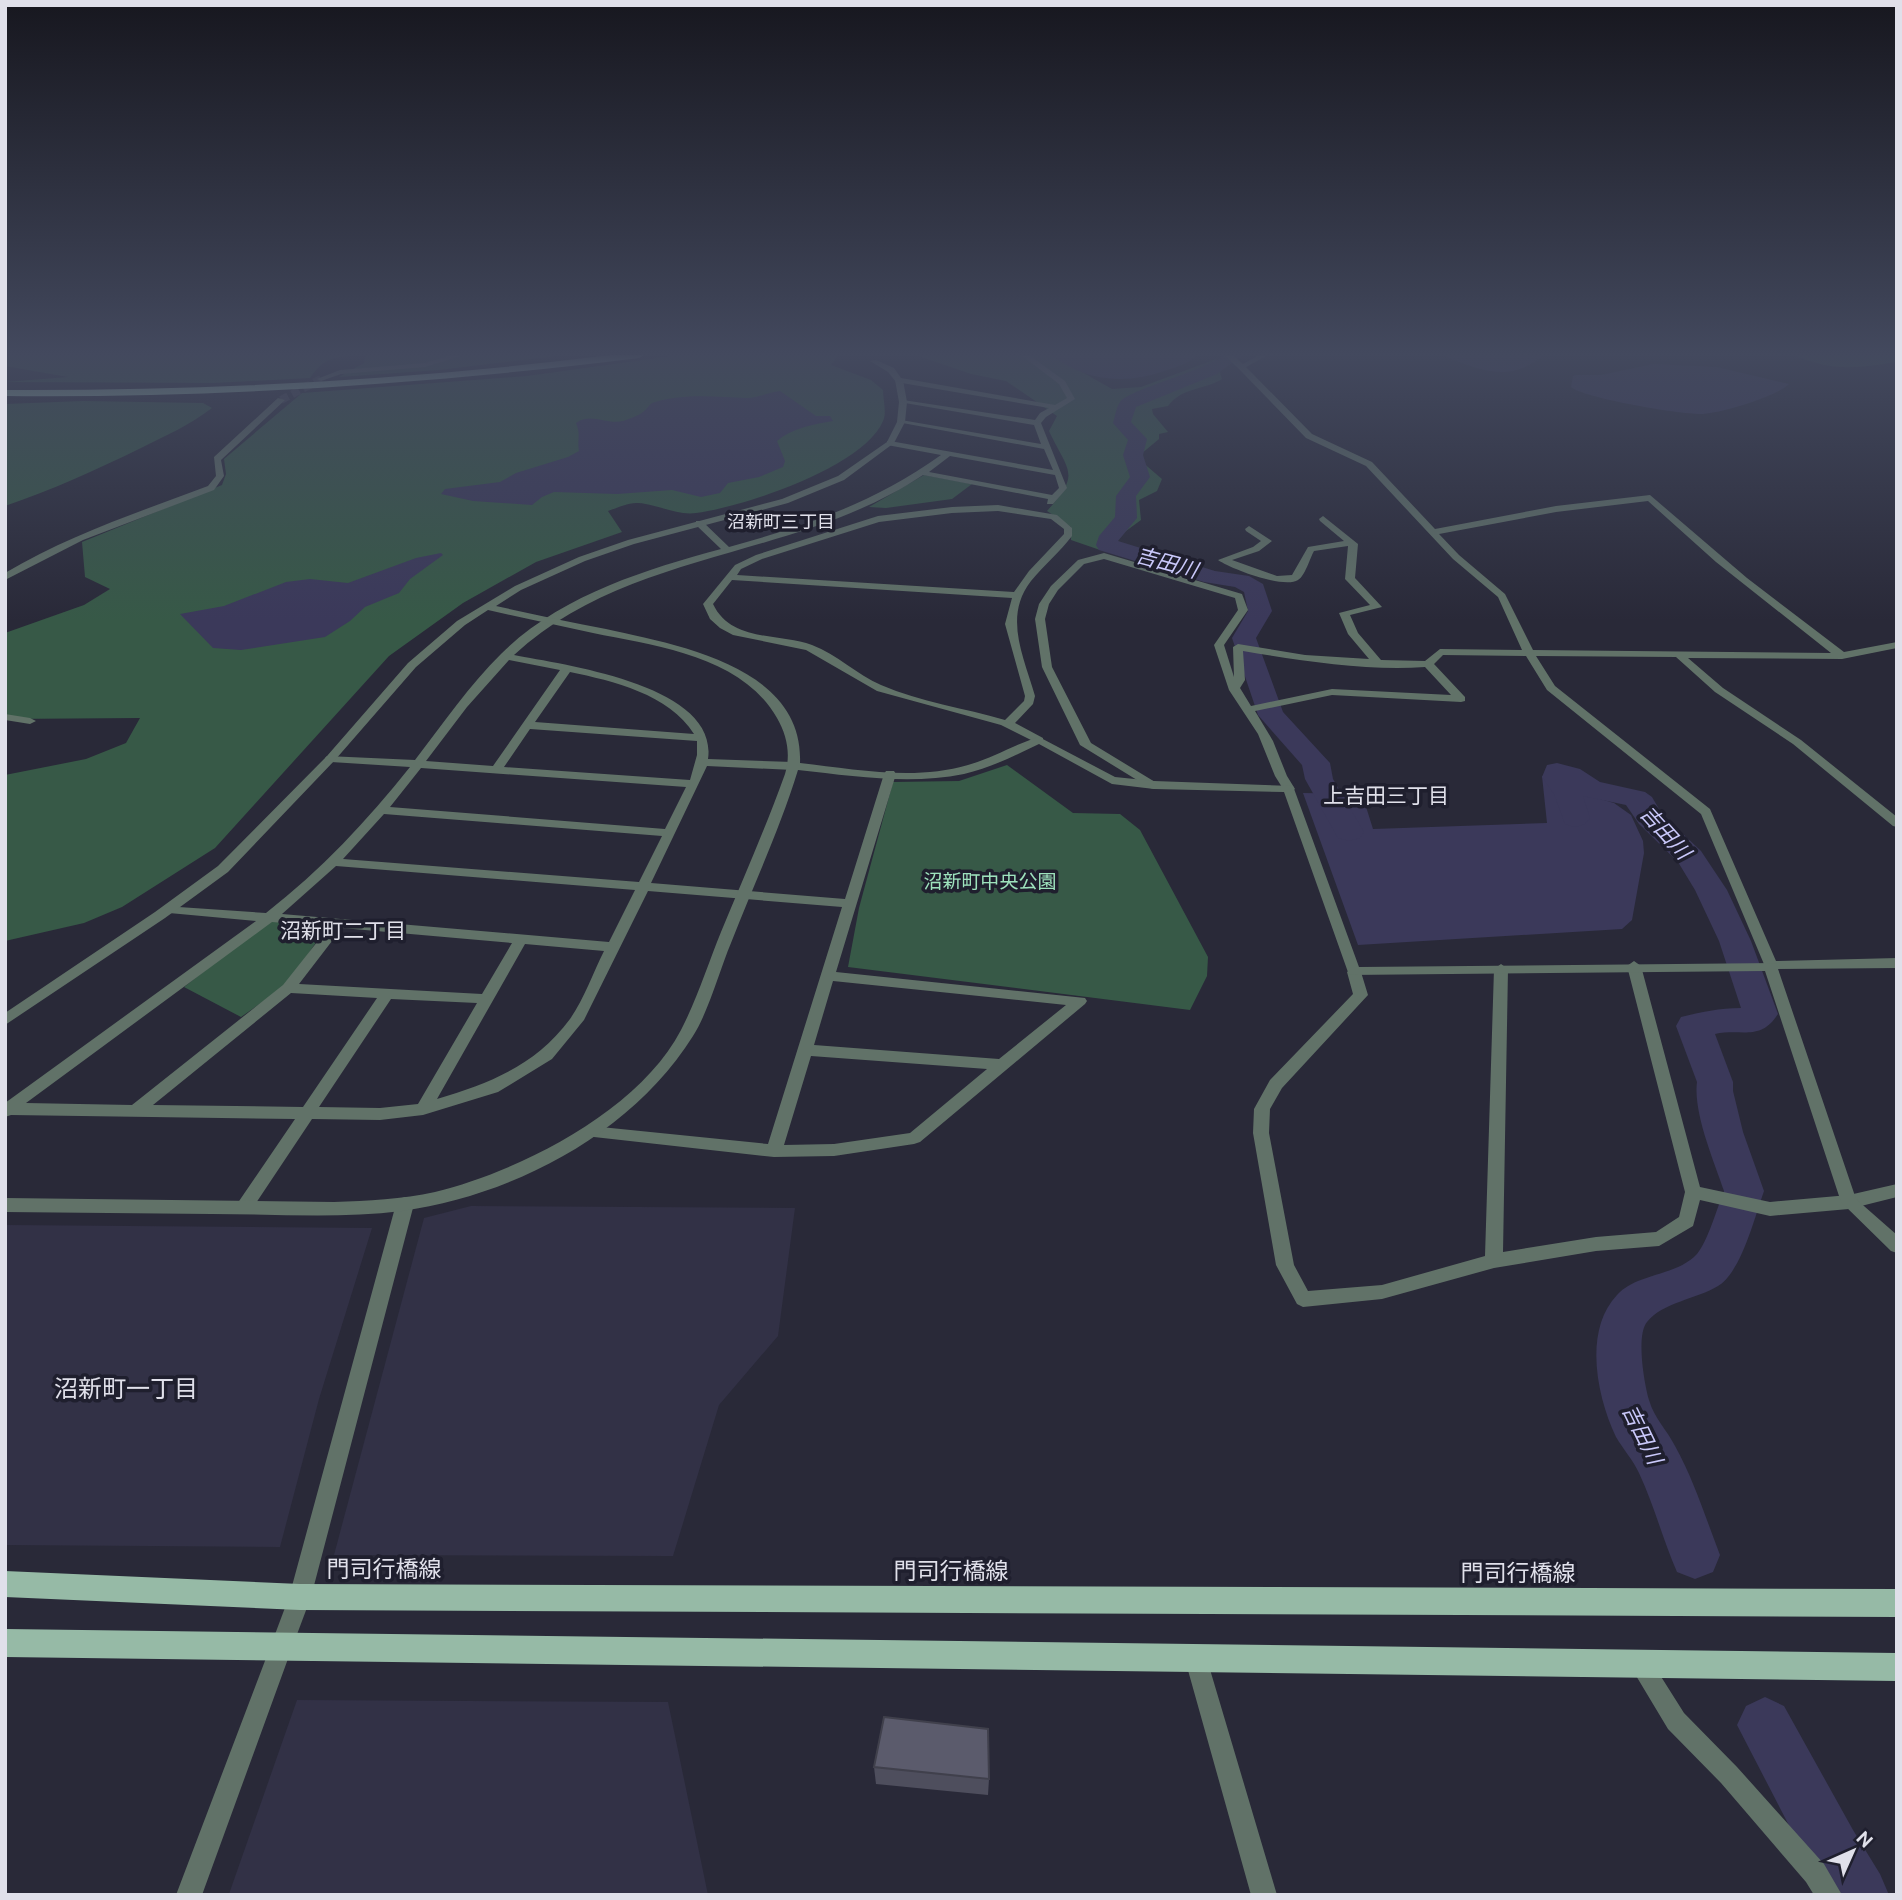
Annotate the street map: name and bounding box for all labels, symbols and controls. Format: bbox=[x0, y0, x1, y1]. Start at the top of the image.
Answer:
district label: 沼新町三丁目 bbox=[727, 511, 835, 531]
water label: 吉田川 bbox=[1133, 542, 1202, 582]
district label: 上吉田三丁目 bbox=[1323, 783, 1449, 807]
water label: 吉田川 bbox=[1636, 801, 1697, 865]
park label: 沼新町中央公園 bbox=[923, 870, 1057, 892]
district label: 沼新町二丁目 bbox=[280, 918, 406, 942]
district label: 沼新町一丁目 bbox=[54, 1375, 198, 1402]
water label: 吉田川 bbox=[1618, 1400, 1668, 1469]
street label: 門司行橋線 bbox=[327, 1556, 442, 1581]
street label: 門司行橋線 bbox=[894, 1558, 1009, 1583]
street label: 門司行橋線 bbox=[1461, 1560, 1576, 1585]
north arrow bbox=[1818, 1816, 1888, 1886]
text: N bbox=[1852, 1826, 1878, 1852]

